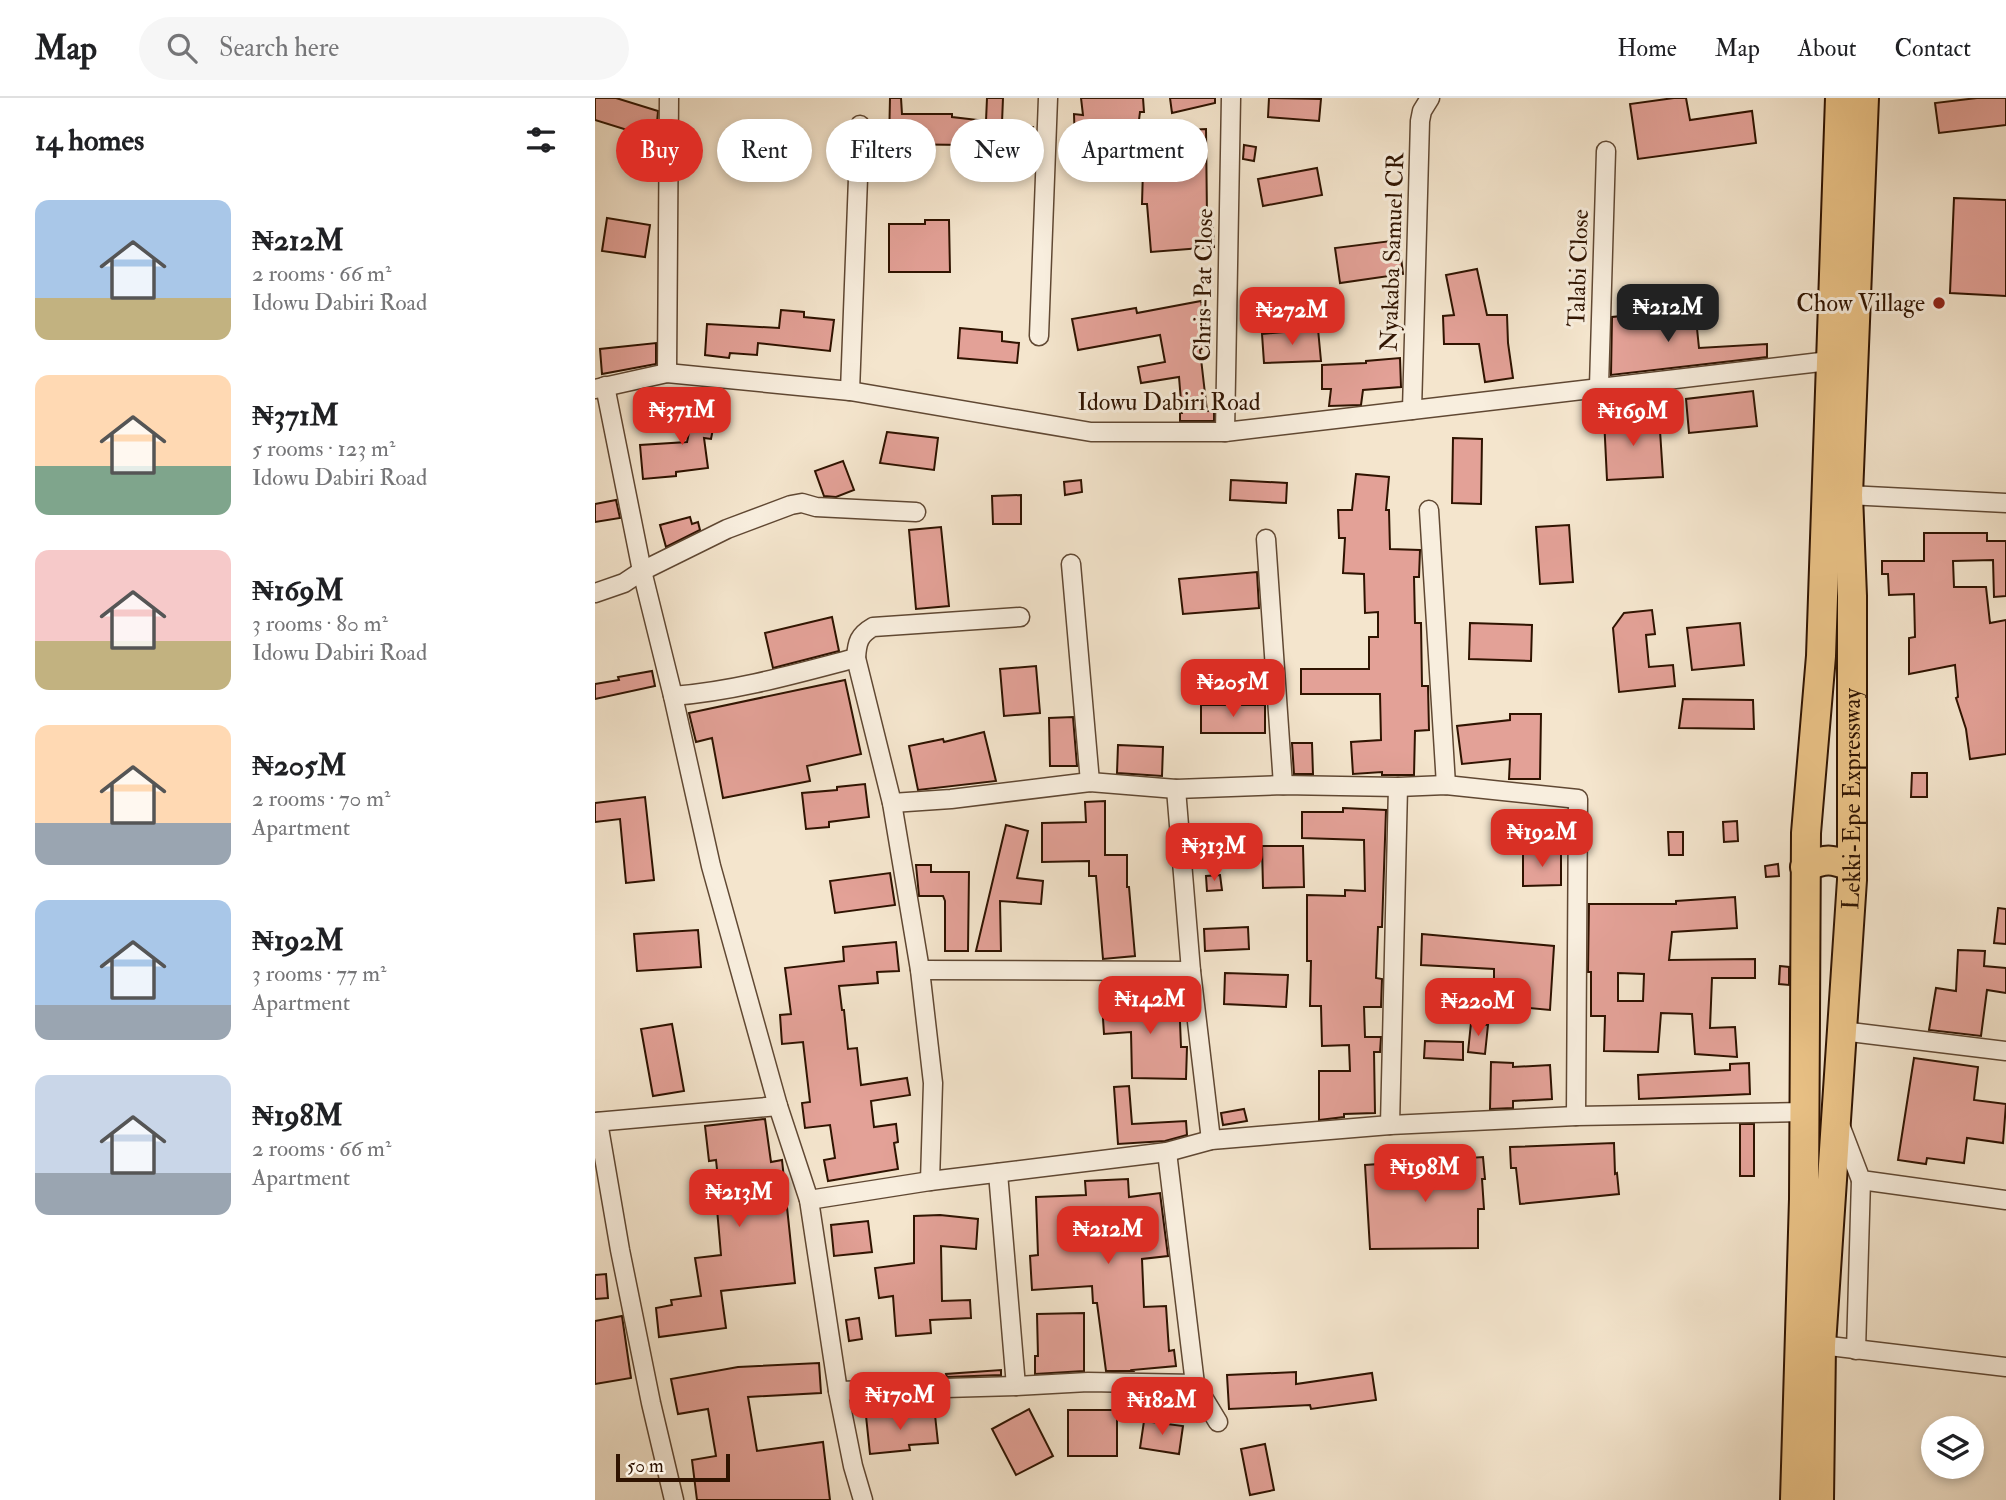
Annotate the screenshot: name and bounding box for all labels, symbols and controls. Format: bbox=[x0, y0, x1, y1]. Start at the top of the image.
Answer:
search box bbox=[139, 17, 629, 80]
text: Map bbox=[35, 28, 97, 69]
icon: search bbox=[163, 29, 201, 67]
text: Search here bbox=[219, 32, 339, 64]
text: Home bbox=[1617, 33, 1677, 64]
text: Map bbox=[1715, 33, 1760, 64]
text: About bbox=[1798, 33, 1857, 64]
text: Contact bbox=[1895, 33, 1971, 64]
chip: Buy bbox=[616, 119, 703, 182]
chip: Rent bbox=[717, 119, 812, 182]
chip: Filters bbox=[826, 119, 936, 182]
chip: New bbox=[950, 119, 1044, 182]
chip: Apartment bbox=[1058, 119, 1208, 182]
icon: filters bbox=[522, 121, 560, 159]
text: 14 homes bbox=[35, 122, 144, 159]
street label: Nyakaba Samuel CR bbox=[1374, 151, 1411, 352]
street label: Chris-Pat Close bbox=[1187, 208, 1220, 362]
street label: Talabi Close bbox=[1561, 209, 1596, 327]
text: ₦212M bbox=[252, 222, 344, 259]
icon: home bbox=[91, 228, 175, 312]
text: 2 rooms · 66 m² bbox=[252, 259, 391, 288]
pin: ₦212M bbox=[1619, 285, 1717, 344]
text: Idowu Dabiri Road bbox=[252, 288, 427, 317]
pin: ₦272M bbox=[1243, 288, 1341, 347]
place label: Chow Village bbox=[1796, 288, 1925, 319]
text: ₦212M bbox=[1633, 292, 1703, 321]
text: ₦272M bbox=[1256, 295, 1328, 324]
marker: Chow Village bbox=[1931, 295, 1947, 311]
street label: Idowu Dabiri Road bbox=[1078, 387, 1261, 418]
pin: ₦371M bbox=[633, 388, 731, 447]
pin: ₦169M bbox=[1584, 388, 1682, 448]
text: ₦371M bbox=[649, 395, 715, 424]
text: ₦169M bbox=[1598, 396, 1668, 425]
text: ₦371M bbox=[252, 397, 339, 434]
icon: home bbox=[91, 403, 175, 487]
text: 5 rooms · 123 m² bbox=[252, 434, 395, 463]
text: Idowu Dabiri Road bbox=[252, 463, 427, 492]
text: ₦169M bbox=[252, 572, 344, 609]
icon: home bbox=[91, 578, 175, 662]
text: 3 rooms · 80 m² bbox=[252, 609, 388, 638]
text: Idowu Dabiri Road bbox=[252, 638, 427, 667]
pin: ₦205M bbox=[1184, 660, 1282, 719]
text: ₦205M bbox=[1197, 667, 1269, 696]
street label: Lekki-Epe Expressway bbox=[1835, 688, 1868, 911]
text: ₦205M bbox=[252, 747, 346, 784]
icon: home bbox=[91, 753, 175, 837]
text: 2 rooms · 70 m² bbox=[252, 784, 391, 813]
pin: ₦192M bbox=[1493, 810, 1591, 869]
text: Apartment bbox=[252, 813, 350, 842]
text: ₦192M bbox=[1507, 817, 1577, 846]
pin: ₦313M bbox=[1165, 824, 1263, 883]
text: ₦313M bbox=[1182, 831, 1246, 860]
text: ₦192M bbox=[252, 922, 344, 959]
icon: home bbox=[91, 928, 175, 1012]
text: 3 rooms · 77 m² bbox=[252, 959, 387, 988]
pin: ₦142M bbox=[1101, 976, 1199, 1036]
pin: ₦220M bbox=[1429, 978, 1527, 1038]
text: ₦142M bbox=[1114, 984, 1186, 1013]
text: ₦220M bbox=[1441, 986, 1515, 1015]
text: Apartment bbox=[252, 988, 350, 1017]
text: ₦198M bbox=[252, 1097, 343, 1134]
icon: home bbox=[91, 1103, 175, 1187]
text: 2 rooms · 66 m² bbox=[252, 1134, 391, 1163]
pin: ₦198M bbox=[1376, 1144, 1474, 1204]
text: ₦198M bbox=[1390, 1152, 1460, 1181]
text: Apartment bbox=[252, 1163, 350, 1192]
pin: ₦213M bbox=[690, 1170, 788, 1229]
text: ₦213M bbox=[705, 1177, 773, 1206]
pin: ₦212M bbox=[1059, 1206, 1157, 1266]
text: ₦212M bbox=[1073, 1214, 1143, 1243]
pin: ₦170M bbox=[851, 1372, 949, 1432]
pin: ₦182M bbox=[1113, 1378, 1211, 1437]
text: ₦170M bbox=[865, 1380, 935, 1409]
text: ₦182M bbox=[1127, 1385, 1197, 1414]
map controls bbox=[1921, 1416, 1984, 1479]
button: layers bbox=[1921, 1416, 1984, 1479]
scale bar bbox=[616, 1451, 730, 1483]
text: 50 m bbox=[627, 1454, 664, 1478]

